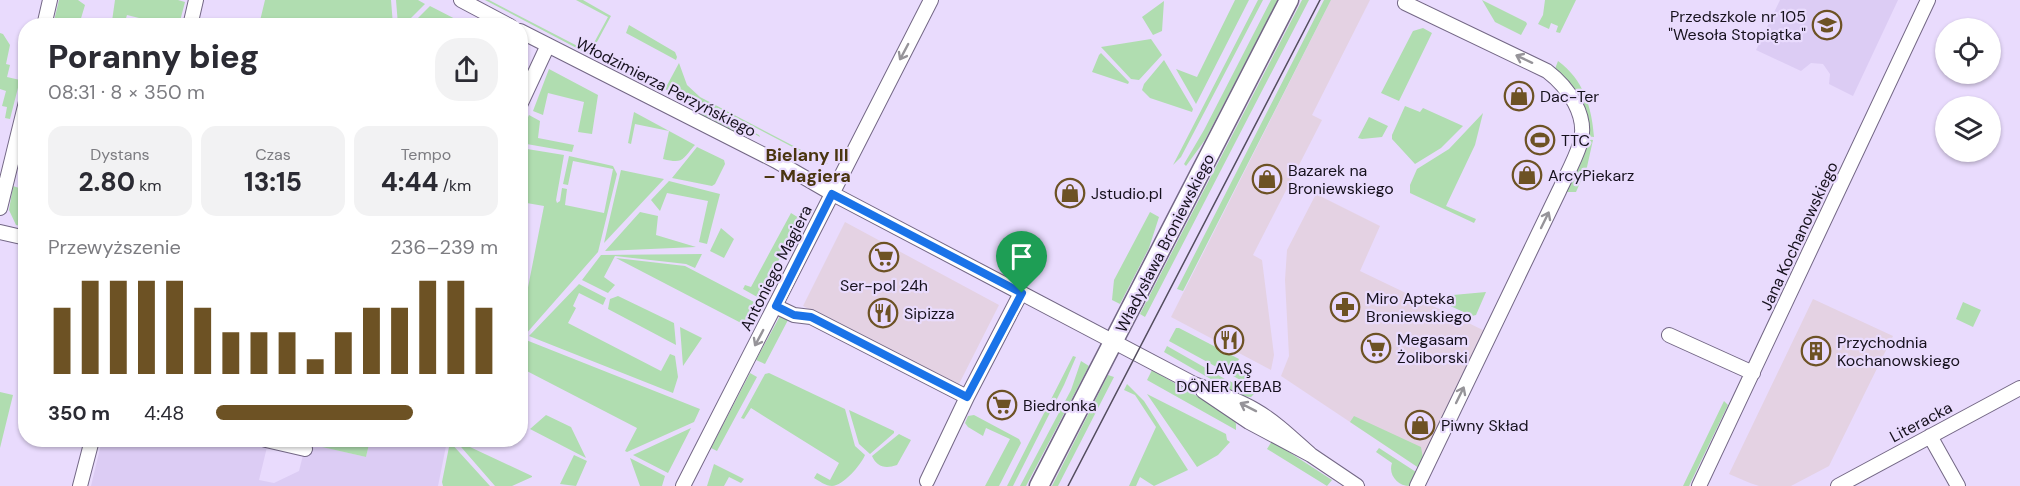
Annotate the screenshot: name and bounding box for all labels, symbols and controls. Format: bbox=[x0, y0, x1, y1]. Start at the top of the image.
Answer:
place label: Przedszkole nr 105 "Wesoła Stopiątka" bbox=[1668, 6, 1806, 45]
school or university icon: Przedszkole nr 105 "Wesoła Stopiątka" bbox=[1811, 9, 1843, 41]
map controls bbox=[1935, 18, 2001, 162]
button: locate bbox=[1935, 18, 2001, 84]
street label: Włodzimierza Perzyńskiego bbox=[572, 32, 760, 142]
text: Poranny bieg bbox=[48, 35, 259, 78]
button: share bbox=[435, 38, 498, 101]
one-way arrow bbox=[898, 43, 910, 60]
one-way arrow bbox=[1515, 52, 1533, 64]
text: 08:31 · 8 × 350 m bbox=[48, 79, 205, 105]
shop icon: Dac-Ter bbox=[1503, 80, 1535, 112]
place label: Dac-Ter bbox=[1540, 86, 1599, 107]
button: layers bbox=[1935, 96, 2001, 162]
sports icon: TTC bbox=[1524, 124, 1556, 156]
place label: TTC bbox=[1561, 130, 1590, 151]
district label: Bielany III – Magiera bbox=[763, 143, 851, 188]
text: Dystans bbox=[90, 144, 150, 165]
text: Czas bbox=[255, 144, 291, 165]
text: Tempo bbox=[401, 144, 451, 165]
street label: Władysława Broniewskiego bbox=[1111, 150, 1219, 336]
street label: Jana Kochanowskiego bbox=[1755, 158, 1843, 314]
shop icon: ArcyPiekarz bbox=[1511, 159, 1543, 191]
place label: Bazarek na Broniewskiego bbox=[1288, 160, 1394, 199]
shop icon: Bazarek na Broniewskiego bbox=[1251, 163, 1283, 195]
text: 2.80 bbox=[78, 165, 135, 199]
text: 13:15 bbox=[244, 165, 302, 199]
text: 4:44 bbox=[381, 165, 439, 199]
place label: ArcyPiekarz bbox=[1548, 165, 1634, 186]
text: km bbox=[135, 175, 162, 196]
text: /km bbox=[439, 175, 471, 196]
shop icon: Jstudio.pl bbox=[1054, 177, 1086, 209]
place label: Jstudio.pl bbox=[1091, 183, 1162, 204]
street label: Antoniego Magiera bbox=[735, 202, 817, 334]
one-way arrow bbox=[1540, 211, 1552, 229]
pin bbox=[996, 231, 1047, 293]
text: Przewyższenie bbox=[48, 234, 181, 260]
text: 236–239 m bbox=[390, 234, 498, 260]
icon: arrive bbox=[1005, 240, 1038, 273]
supermarket icon: Ser-pol 24h bbox=[868, 241, 900, 273]
place label: Ser-pol 24h bbox=[840, 275, 928, 296]
place label: Miro Apteka Broniewskiego bbox=[1366, 288, 1472, 327]
pharmacy icon: Miro Apteka Broniewskiego bbox=[1329, 291, 1361, 323]
restaurant icon: Sipizza bbox=[867, 297, 899, 329]
place label: Sipizza bbox=[904, 303, 954, 324]
restaurant icon: LAVAŞ DÖNER KEBAB bbox=[1213, 324, 1245, 356]
one-way arrow bbox=[752, 329, 764, 347]
place label: Megasam Żoliborski bbox=[1397, 329, 1468, 368]
supermarket icon: Megasam Żoliborski bbox=[1360, 332, 1392, 364]
place label: Przychodnia Kochanowskiego bbox=[1837, 332, 1960, 371]
building icon: Przychodnia Kochanowskiego bbox=[1800, 335, 1832, 367]
place label: LAVAŞ DÖNER KEBAB bbox=[1176, 358, 1282, 397]
one-way arrow bbox=[1455, 387, 1467, 405]
supermarket icon: Biedronka bbox=[986, 389, 1018, 421]
place label: Biedronka bbox=[1023, 395, 1097, 416]
street label: Literacka bbox=[1886, 397, 1956, 447]
text: 350 m bbox=[48, 400, 110, 426]
text: 4:48 bbox=[144, 400, 184, 426]
one-way arrow bbox=[1240, 401, 1257, 413]
shop icon: Piwny Skład bbox=[1404, 409, 1436, 441]
place label: Piwny Skład bbox=[1441, 415, 1529, 436]

